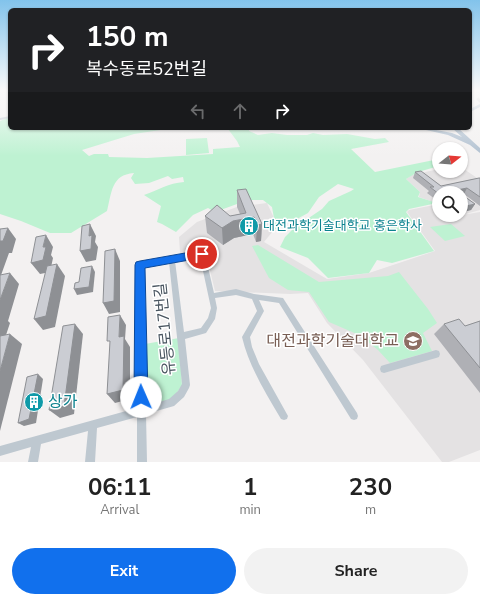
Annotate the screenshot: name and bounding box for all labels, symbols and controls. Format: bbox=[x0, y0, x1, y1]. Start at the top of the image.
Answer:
text: 150 m bbox=[86, 18, 169, 56]
icon: right bbox=[20, 24, 72, 76]
text: 복수동로52번길 bbox=[86, 57, 207, 81]
icon: left bbox=[187, 100, 209, 122]
icon: ahead bbox=[229, 100, 251, 122]
icon: right bbox=[271, 100, 293, 122]
north arrow bbox=[432, 142, 468, 178]
map controls bbox=[432, 142, 468, 222]
button: search bbox=[432, 186, 468, 222]
building icon: 대전과학기술대학교 홍은학사 bbox=[238, 215, 260, 237]
place label: 대전과학기술대학교 홍은학사 bbox=[263, 217, 422, 235]
pin bbox=[185, 237, 219, 271]
icon: arrive bbox=[191, 243, 213, 265]
street label: 유등로17번길 bbox=[149, 282, 181, 376]
place label: 대전과학기술대학교 bbox=[267, 330, 399, 352]
school or university icon: 대전과학기술대학교 bbox=[402, 330, 424, 352]
position arrow bbox=[120, 376, 162, 418]
building icon: 상가 bbox=[23, 391, 45, 413]
place label: 상가 bbox=[48, 391, 78, 413]
text: 06:11 bbox=[88, 471, 151, 503]
text: 1 bbox=[243, 471, 257, 503]
text: 230 bbox=[349, 471, 392, 503]
text: Arrival bbox=[100, 501, 139, 519]
text: min bbox=[239, 501, 261, 519]
text: m bbox=[365, 501, 376, 519]
button: Exit bbox=[12, 548, 236, 594]
button: Share bbox=[244, 548, 468, 594]

